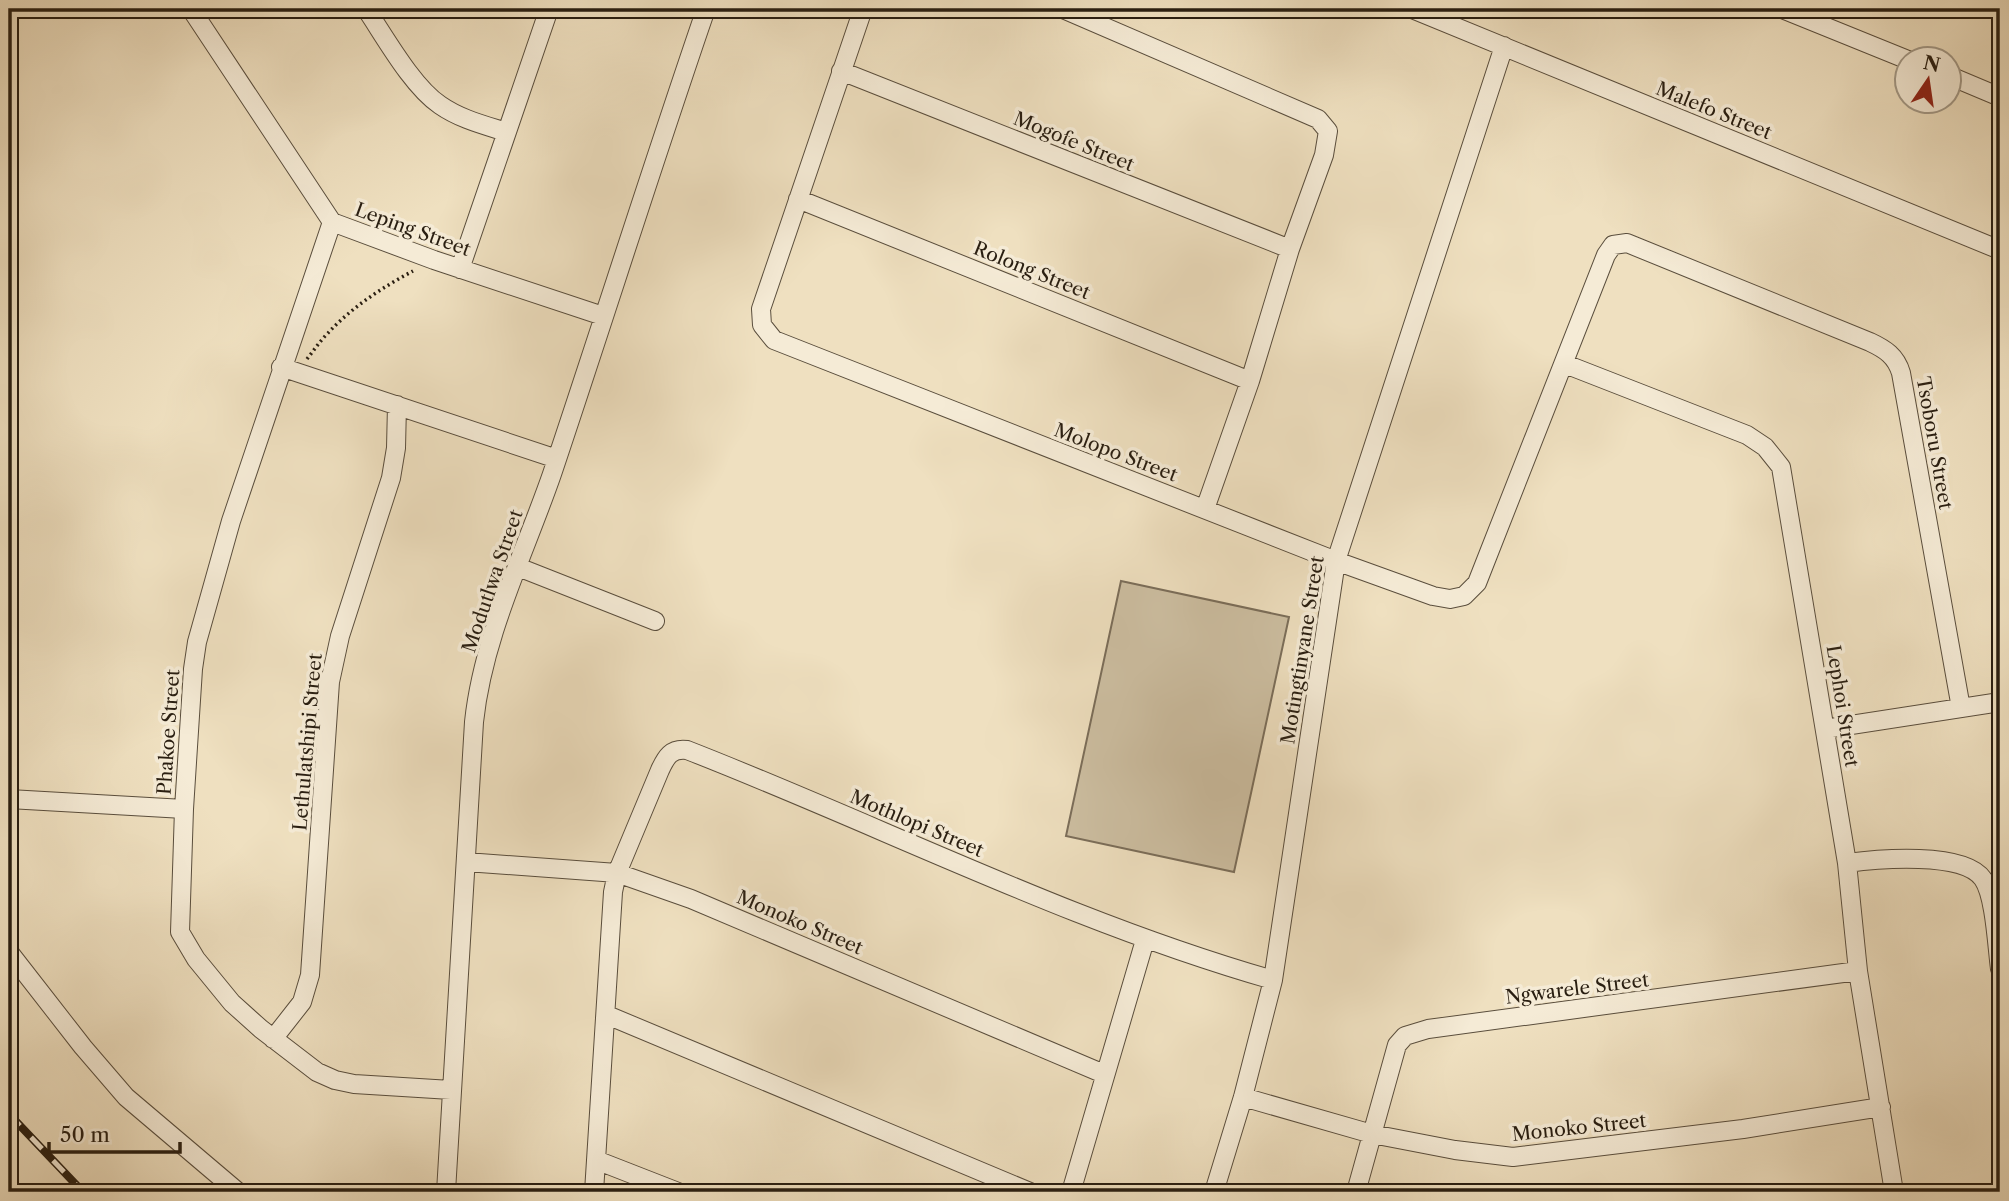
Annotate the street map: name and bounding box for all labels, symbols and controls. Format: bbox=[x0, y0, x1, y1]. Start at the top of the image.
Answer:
north arrow bbox=[1894, 46, 1964, 116]
text: N bbox=[1921, 51, 1942, 77]
street label: Malefo Street bbox=[1653, 77, 1775, 144]
street label: Mogofe Street bbox=[1010, 107, 1138, 176]
street label: Leping Street bbox=[352, 198, 474, 261]
street label: Rolong Street bbox=[970, 237, 1094, 304]
street label: Tsoboru Street bbox=[1912, 375, 1958, 512]
street label: Molopo Street bbox=[1051, 418, 1181, 487]
street label: Modutlwa Street bbox=[457, 506, 528, 656]
street label: Motingtinyane Street bbox=[1276, 554, 1329, 746]
street label: Lephoi Street bbox=[1822, 644, 1864, 769]
street label: Lethulatshipi Street bbox=[288, 652, 327, 832]
street label: Phakoe Street bbox=[153, 668, 184, 796]
street label: Mothlopi Street bbox=[847, 785, 987, 862]
street label: Monoko Street bbox=[733, 886, 867, 959]
street label: Ngwarele Street bbox=[1504, 968, 1650, 1009]
street label: Monoko Street bbox=[1511, 1109, 1648, 1146]
scale bar bbox=[49, 1110, 180, 1154]
text: 50 m bbox=[60, 1122, 110, 1147]

